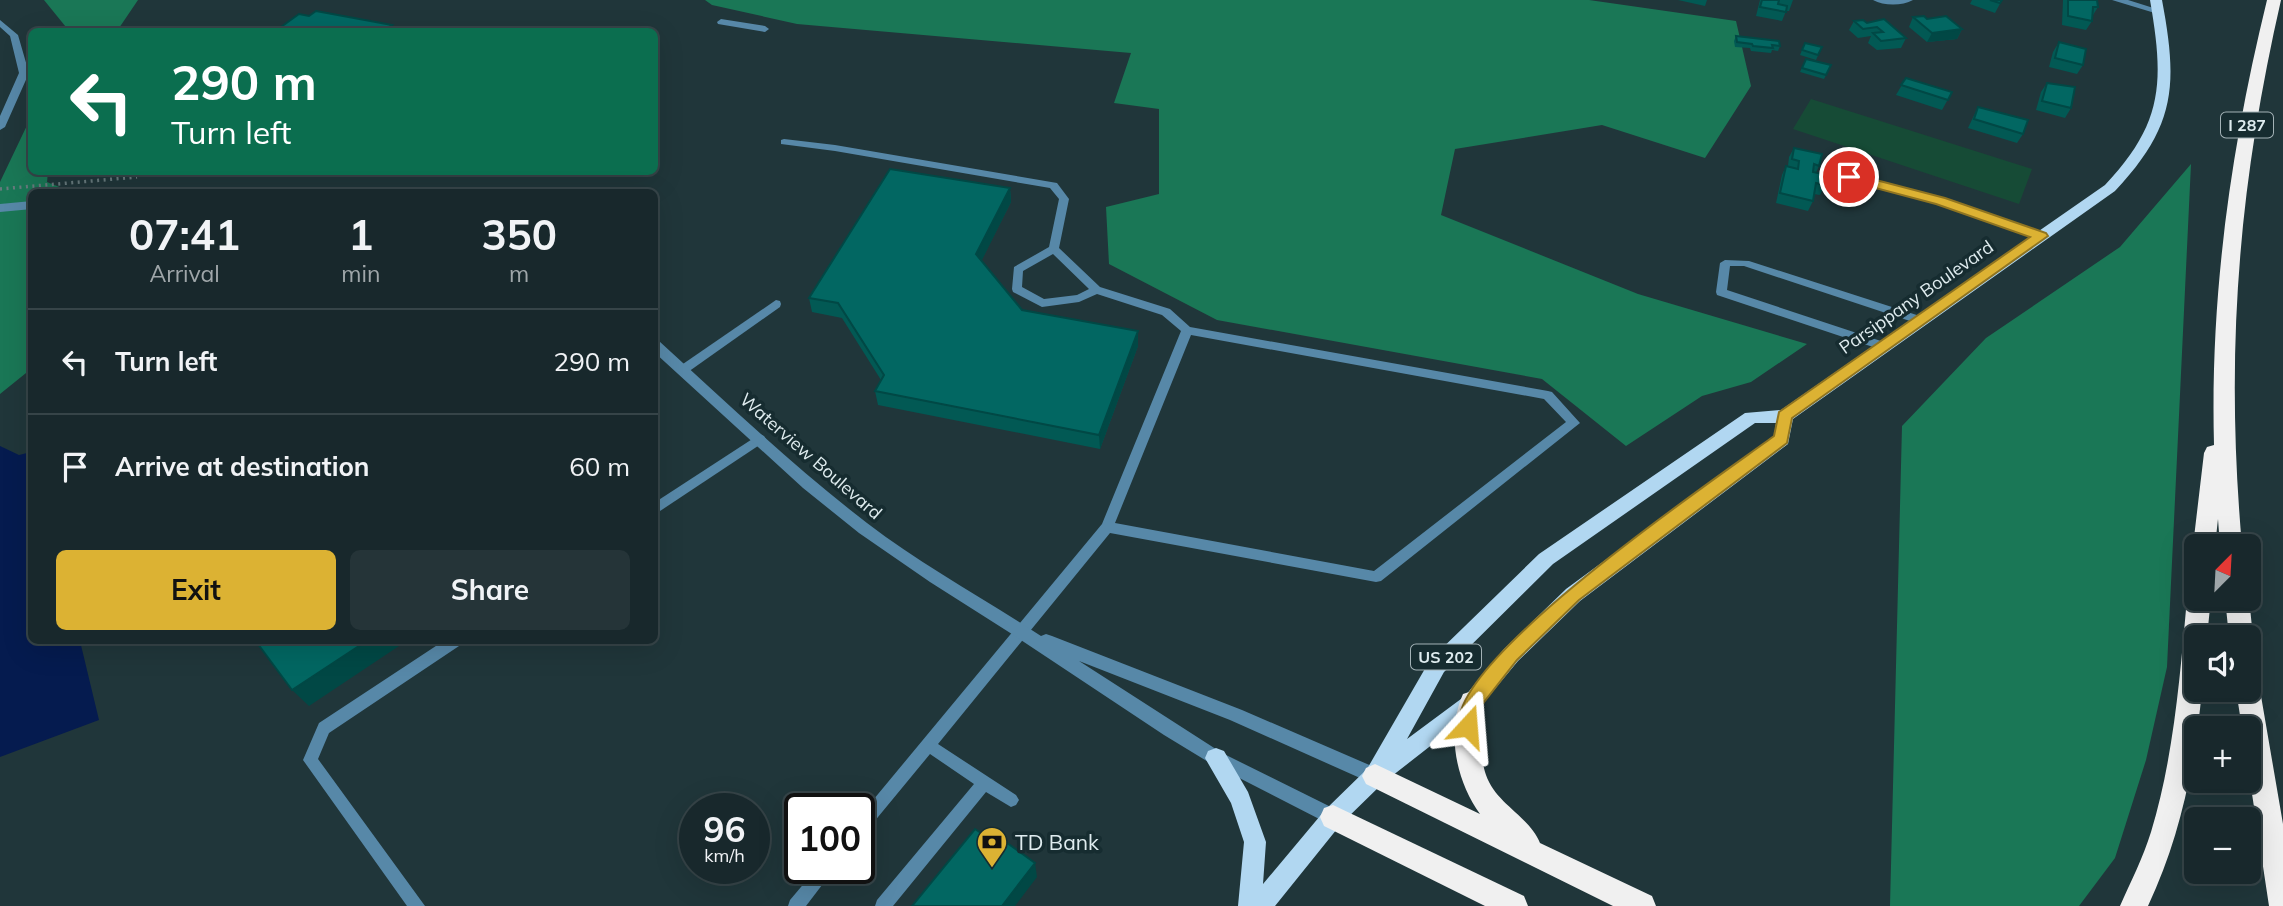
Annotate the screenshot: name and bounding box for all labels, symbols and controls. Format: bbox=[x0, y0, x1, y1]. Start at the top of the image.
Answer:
text: 290 m bbox=[171, 51, 317, 112]
icon: left bbox=[56, 56, 147, 147]
text: Turn left bbox=[171, 112, 291, 152]
road number: I 287 bbox=[2221, 113, 2273, 138]
pin bbox=[1819, 147, 1879, 207]
icon: arrive bbox=[1830, 158, 1868, 196]
text: 07:41 bbox=[129, 208, 240, 261]
text: 1 bbox=[348, 208, 373, 261]
text: 350 bbox=[481, 208, 557, 261]
street label: Parsippany Boulevard bbox=[1834, 235, 1998, 359]
text: Arrival bbox=[149, 259, 220, 288]
text: min bbox=[341, 259, 380, 288]
text: m bbox=[509, 259, 529, 288]
icon: left bbox=[56, 343, 94, 381]
text: Turn left bbox=[115, 345, 217, 378]
text: 290 m bbox=[554, 345, 630, 378]
street label: Waterview Boulevard bbox=[735, 388, 887, 524]
icon: arrive bbox=[56, 448, 94, 486]
text: Arrive at destination bbox=[115, 450, 370, 483]
text: 60 m bbox=[569, 450, 630, 483]
north arrow bbox=[2184, 534, 2261, 611]
map controls bbox=[2184, 534, 2261, 884]
button: Exit bbox=[56, 550, 336, 630]
button: Share bbox=[350, 550, 630, 630]
button: sound bbox=[2184, 625, 2261, 702]
road number: US 202 bbox=[1411, 644, 1481, 670]
position arrow bbox=[1431, 689, 1505, 763]
button: + bbox=[2184, 716, 2261, 793]
speed limit sign: 100 bbox=[784, 793, 875, 884]
text: 96 bbox=[703, 807, 746, 851]
button: − bbox=[2184, 807, 2261, 884]
bank icon: TD Bank bbox=[975, 825, 1009, 869]
place label: TD Bank bbox=[1015, 829, 1099, 855]
text: km/h bbox=[704, 844, 745, 867]

